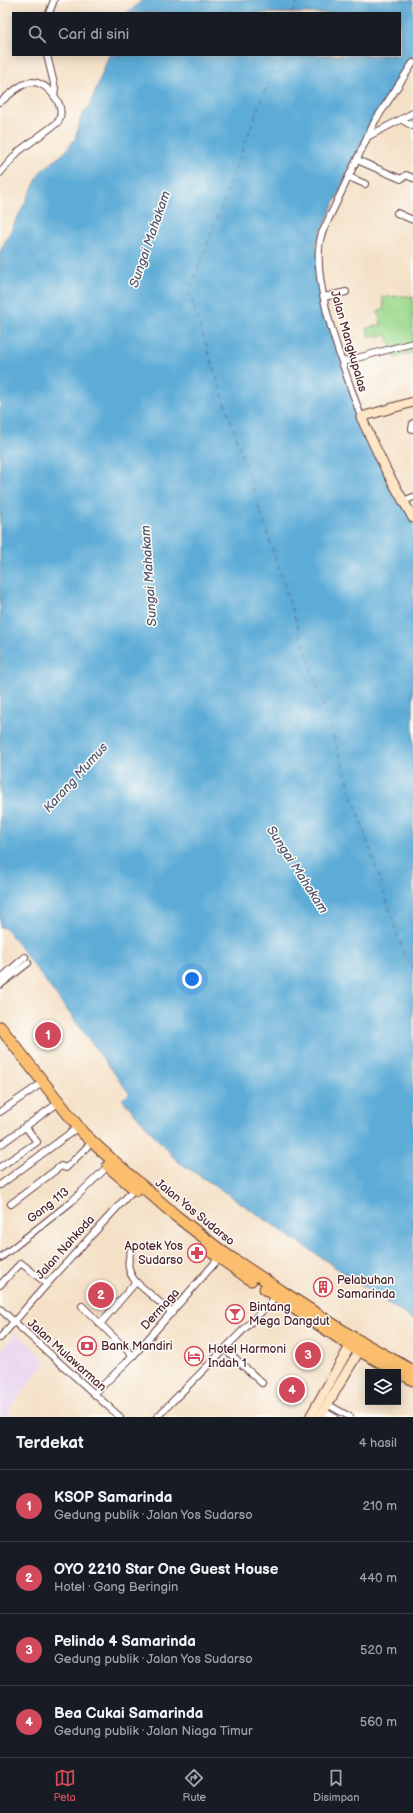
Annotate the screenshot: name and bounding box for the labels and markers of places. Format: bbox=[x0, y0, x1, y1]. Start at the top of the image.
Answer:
pin: 1 bbox=[35, 1020, 61, 1050]
place label: Apotek Yos Sudarso bbox=[124, 1239, 183, 1268]
pharmacy icon: Apotek Yos Sudarso bbox=[186, 1242, 208, 1264]
place label: Pelabuhan Samarinda bbox=[337, 1273, 396, 1302]
building icon: Pelabuhan Samarinda bbox=[312, 1276, 334, 1298]
pin: 2 bbox=[88, 1280, 114, 1310]
place label: Bintang Mega Dangdut bbox=[249, 1300, 330, 1329]
bar icon: Bintang Mega Dangdut bbox=[224, 1303, 246, 1325]
bank icon: Bank Mandiri bbox=[76, 1335, 98, 1357]
place label: Bank Mandiri bbox=[101, 1339, 173, 1354]
pin: 3 bbox=[295, 1340, 321, 1370]
place label: Hotel Harmoni Indah 1 bbox=[208, 1342, 286, 1371]
hotel icon: Hotel Harmoni Indah 1 bbox=[183, 1345, 205, 1367]
pin: 4 bbox=[279, 1375, 305, 1405]

